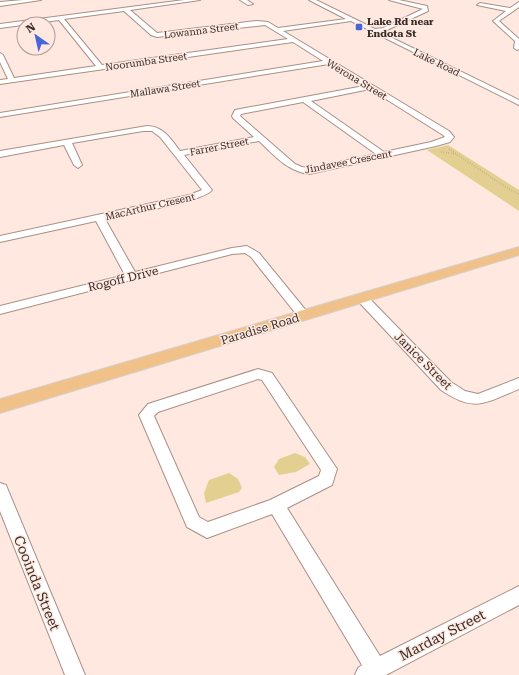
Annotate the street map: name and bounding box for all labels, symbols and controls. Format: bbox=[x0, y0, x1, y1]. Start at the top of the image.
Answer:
north arrow bbox=[16, 16, 56, 56]
place label: Lake Rd near Endota St bbox=[367, 16, 434, 39]
text: N bbox=[24, 20, 38, 36]
street label: Lowanna Street bbox=[163, 20, 239, 41]
marker: Lake Rd near Endota St bbox=[354, 22, 364, 32]
street label: Lake Road bbox=[412, 46, 462, 79]
street label: Noorumba Street bbox=[104, 50, 188, 73]
street label: Werona Street bbox=[325, 57, 389, 102]
street label: Mallawa Street bbox=[129, 77, 201, 99]
street label: Farrer Street bbox=[189, 135, 250, 158]
street label: Jindavee Crescent bbox=[304, 148, 393, 175]
street label: MacArthur Cresent bbox=[104, 191, 196, 222]
street label: Rogoff Drive bbox=[86, 263, 160, 295]
street label: Paradise Road bbox=[219, 310, 301, 348]
street label: Janice Street bbox=[391, 329, 455, 393]
street label: Cooinda Street bbox=[11, 533, 63, 633]
street label: Marday Street bbox=[396, 606, 488, 664]

